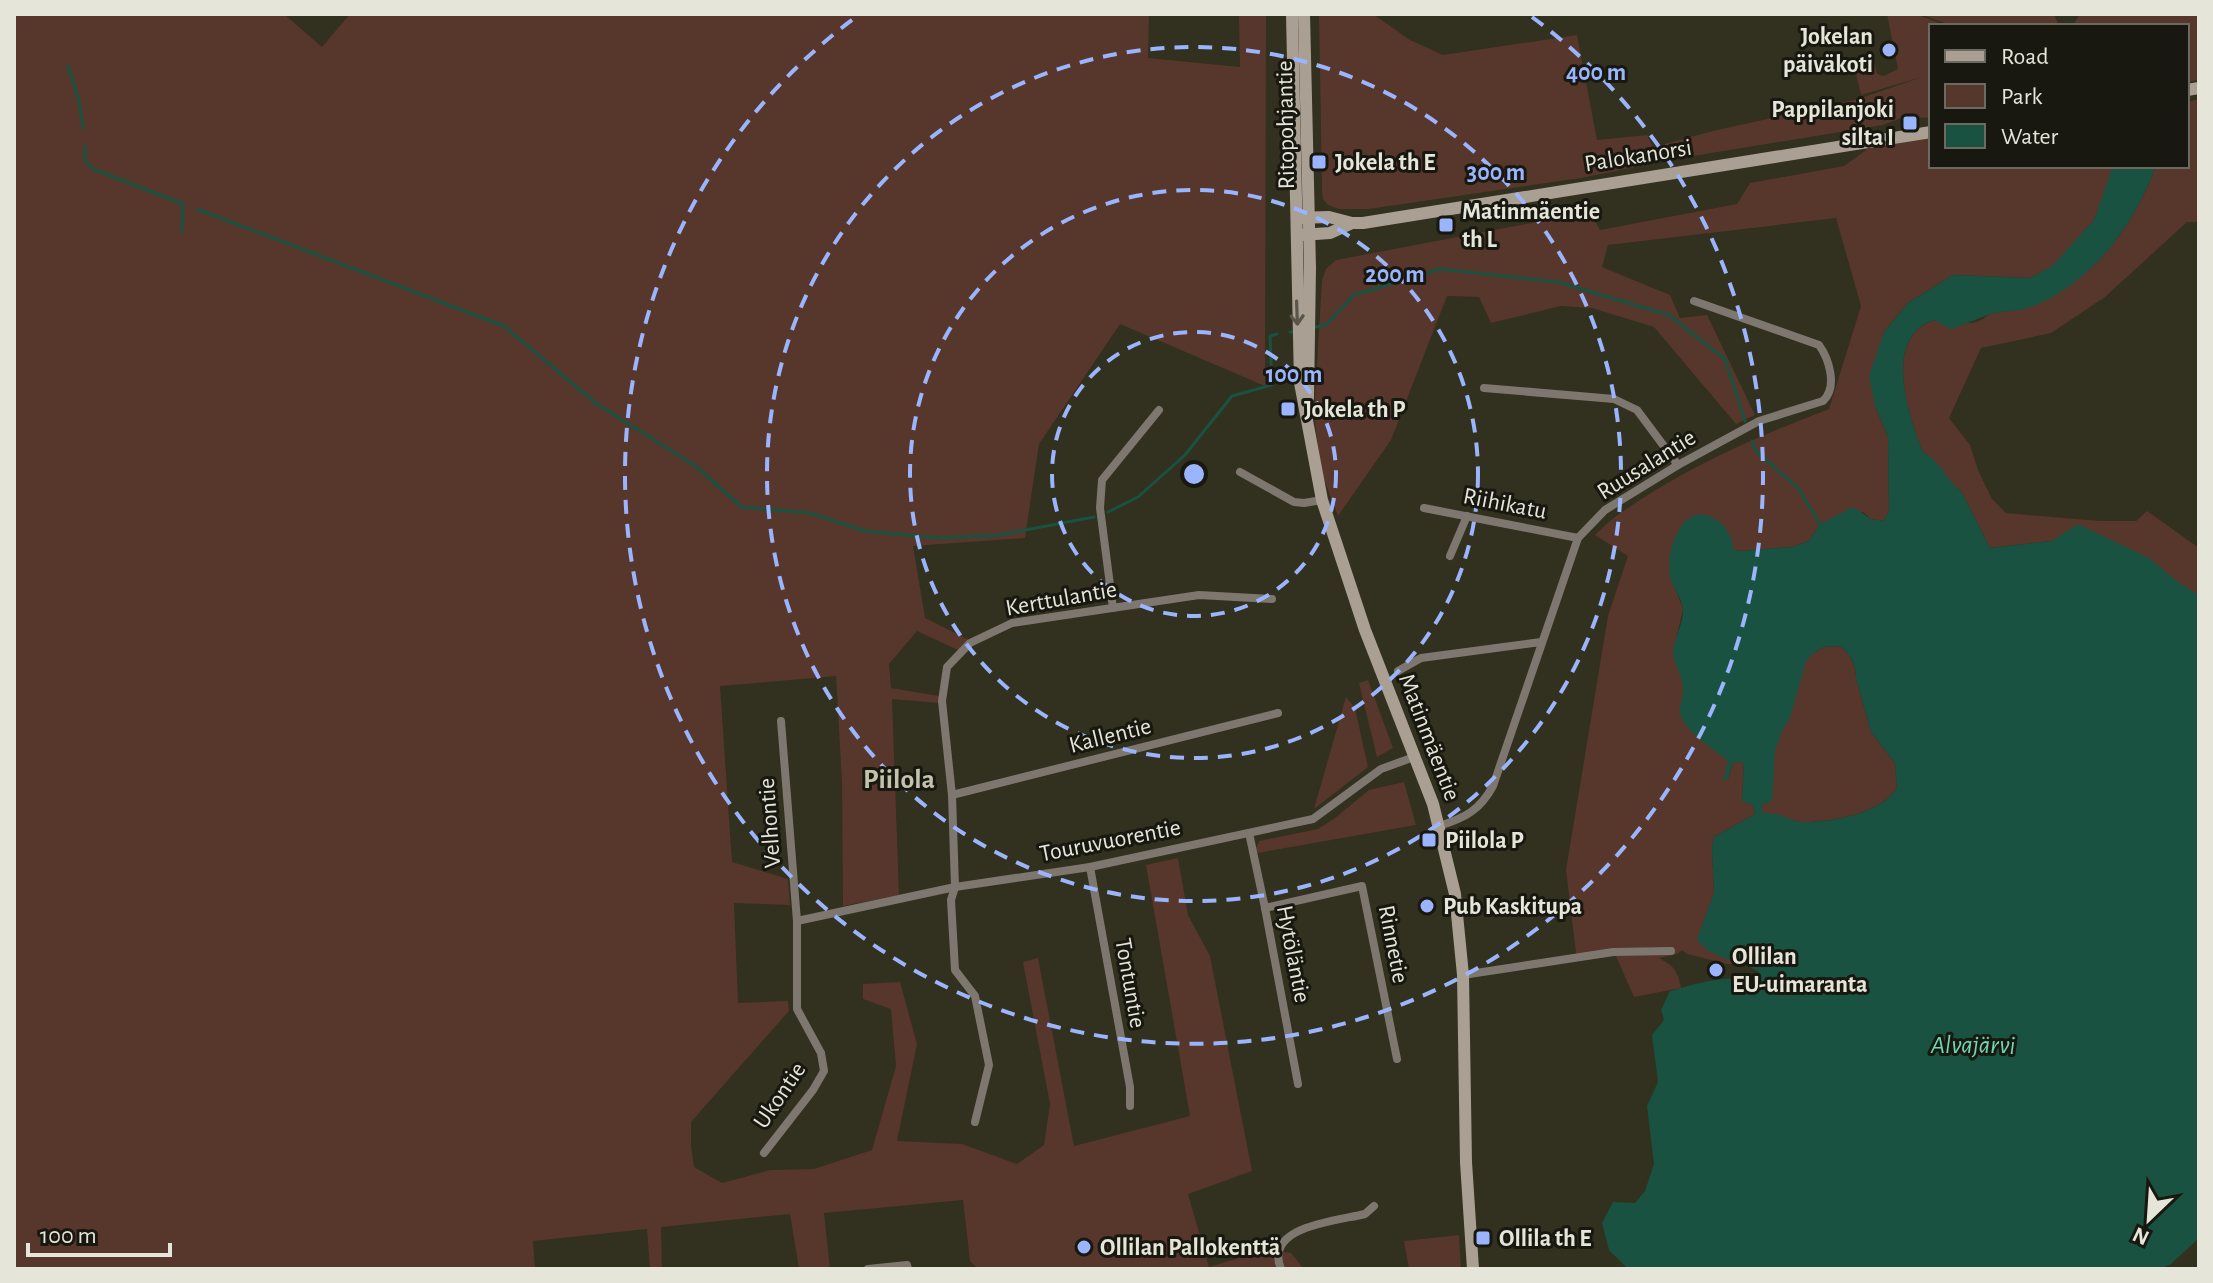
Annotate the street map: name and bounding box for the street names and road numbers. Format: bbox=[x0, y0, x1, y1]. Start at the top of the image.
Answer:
street label: Ritopohjantie bbox=[1273, 60, 1299, 190]
street label: Palokanorsi bbox=[1583, 136, 1694, 176]
street label: Ruusalantie bbox=[1593, 425, 1700, 504]
street label: Riihikatu bbox=[1461, 484, 1549, 524]
street label: Kerttulantie bbox=[1004, 577, 1119, 621]
street label: Matinmäentie bbox=[1394, 671, 1464, 804]
street label: Kallentie bbox=[1067, 714, 1154, 758]
street label: Velhontie bbox=[755, 777, 785, 869]
street label: Touruvuorentie bbox=[1038, 816, 1183, 866]
street label: Hytöläntie bbox=[1272, 903, 1314, 1005]
street label: Rinnetie bbox=[1374, 903, 1412, 985]
street label: Tontuntie bbox=[1110, 936, 1150, 1030]
street label: Ukontie bbox=[749, 1058, 810, 1133]

